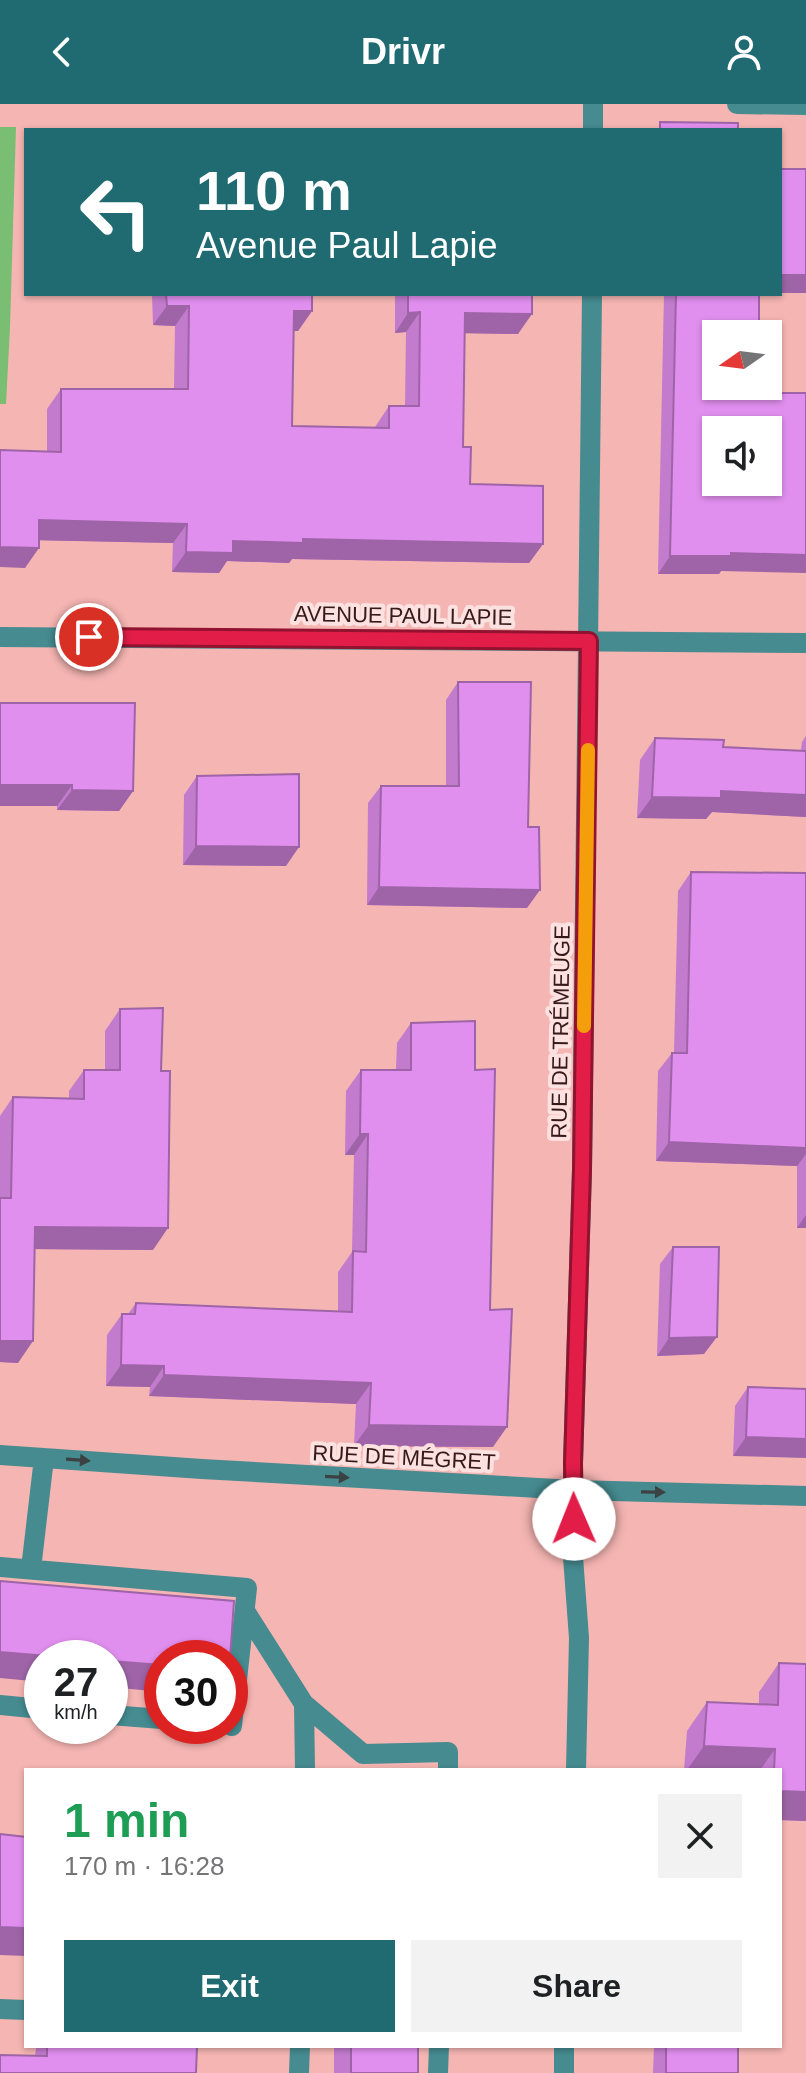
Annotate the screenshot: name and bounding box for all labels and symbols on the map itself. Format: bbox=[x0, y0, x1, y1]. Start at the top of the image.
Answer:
north arrow bbox=[702, 320, 782, 400]
street label: AVENUE PAUL LAPIE bbox=[294, 601, 512, 630]
pin bbox=[55, 603, 123, 671]
street label: RUE DE TRÉMEUGE bbox=[546, 925, 575, 1139]
street label: RUE DE MÉGRET bbox=[312, 1440, 496, 1475]
one-way arrow bbox=[66, 1454, 91, 1467]
one-way arrow bbox=[325, 1471, 350, 1484]
position arrow bbox=[532, 1477, 616, 1561]
one-way arrow bbox=[641, 1485, 666, 1498]
speed limit sign: 30 bbox=[144, 1640, 248, 1744]

